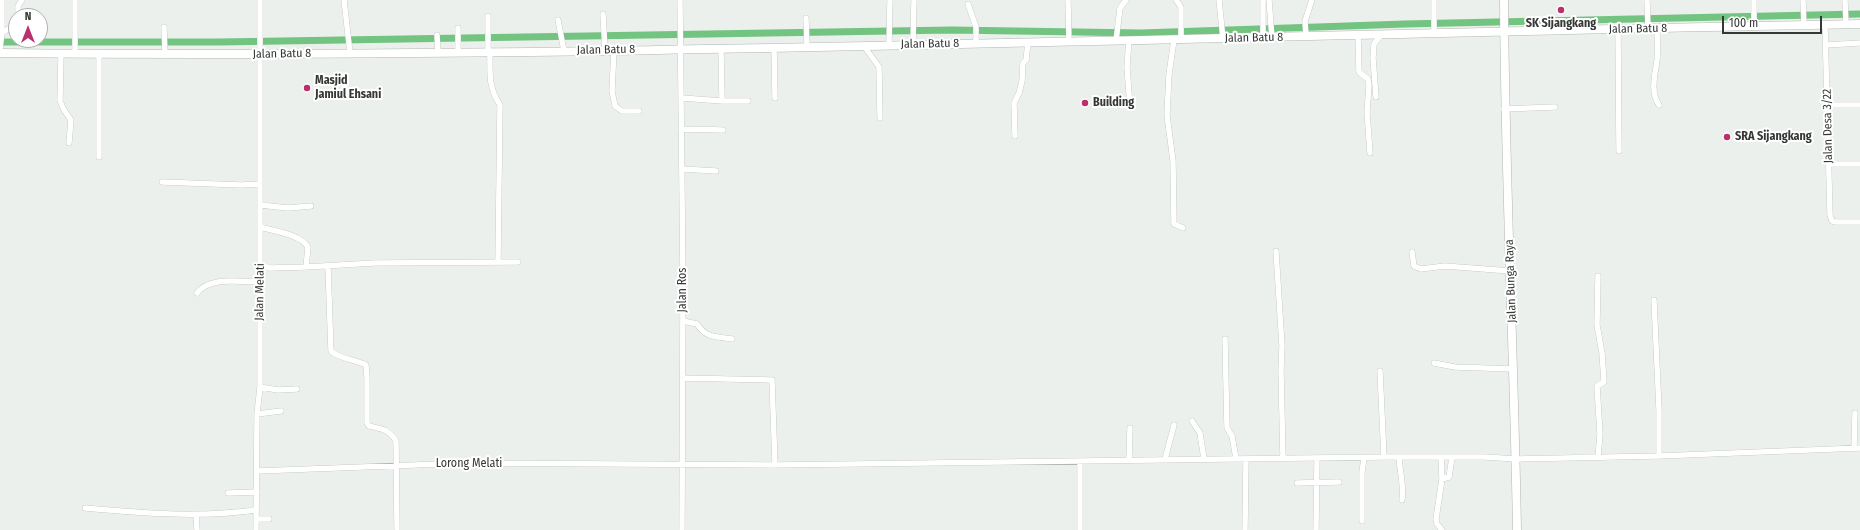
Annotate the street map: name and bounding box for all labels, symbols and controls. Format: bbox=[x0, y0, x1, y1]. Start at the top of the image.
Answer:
marker: SK Sijangkang bbox=[1556, 5, 1566, 15]
north arrow bbox=[8, 8, 48, 48]
scale bar bbox=[1724, 8, 1824, 34]
text: N bbox=[25, 10, 31, 23]
text: 100 m bbox=[1729, 16, 1758, 30]
place label: SK Sijangkang bbox=[1526, 17, 1596, 31]
street label: Jalan Batu 8 bbox=[1609, 21, 1667, 37]
street label: Jalan Batu 8 bbox=[1225, 30, 1283, 46]
street label: Jalan Batu 8 bbox=[901, 36, 959, 52]
street label: Jalan Batu 8 bbox=[577, 42, 635, 58]
street label: Jalan Batu 8 bbox=[253, 46, 311, 62]
place label: Masjid Jamiul Ehsani bbox=[315, 74, 381, 102]
marker: Masjid Jamiul Ehsani bbox=[302, 83, 312, 93]
street label: Jalan Desa 3/22 bbox=[1820, 89, 1836, 163]
place label: Building bbox=[1093, 96, 1134, 110]
marker: Building bbox=[1080, 98, 1090, 108]
place label: SRA Sijangkang bbox=[1735, 130, 1812, 144]
marker: SRA Sijangkang bbox=[1722, 132, 1732, 142]
street label: Jalan Bunga Raya bbox=[1502, 239, 1520, 323]
street label: Jalan Melati bbox=[252, 263, 268, 321]
street label: Jalan Ros bbox=[676, 268, 690, 312]
street label: Lorong Melati bbox=[436, 457, 502, 471]

